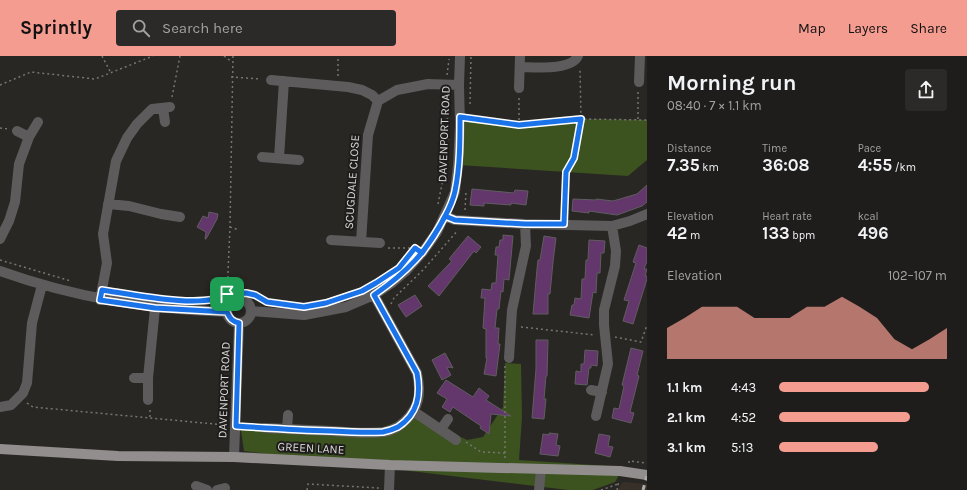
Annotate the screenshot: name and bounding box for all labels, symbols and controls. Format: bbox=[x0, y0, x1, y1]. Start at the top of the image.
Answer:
search box bbox=[116, 10, 396, 46]
text: Sprintly bbox=[20, 17, 92, 39]
icon: search bbox=[130, 17, 152, 39]
text: Search here bbox=[162, 19, 243, 37]
text: Map bbox=[798, 20, 826, 37]
text: Layers bbox=[848, 20, 888, 37]
text: Share bbox=[910, 20, 947, 37]
button: share bbox=[905, 69, 947, 111]
text: Morning run bbox=[667, 70, 796, 96]
street label: DAVENPORT ROAD bbox=[435, 85, 453, 183]
text: 08:40 · 7 × 1.1 km bbox=[667, 98, 762, 113]
street label: SCUGDALE CLOSE bbox=[342, 134, 362, 230]
text: Distance bbox=[667, 142, 711, 155]
text: Time bbox=[762, 142, 787, 155]
text: Pace bbox=[858, 142, 881, 155]
text: 7.35 bbox=[667, 155, 700, 175]
text: 36:08 bbox=[762, 155, 810, 175]
text: 4:55 bbox=[858, 155, 892, 175]
text: km bbox=[700, 161, 719, 174]
text: /km bbox=[892, 161, 916, 174]
text: Elevation bbox=[667, 210, 714, 223]
text: Heart rate bbox=[762, 210, 812, 223]
text: kcal bbox=[858, 210, 879, 223]
text: 42 bbox=[667, 223, 687, 243]
text: 133 bbox=[762, 223, 790, 243]
text: 496 bbox=[858, 223, 888, 243]
text: m bbox=[687, 229, 700, 242]
text: bpm bbox=[790, 229, 815, 242]
text: Elevation bbox=[667, 268, 722, 283]
text: 102–107 m bbox=[888, 268, 947, 283]
pin bbox=[210, 277, 244, 311]
icon: arrive bbox=[216, 283, 238, 305]
street label: DAVENPORT ROAD bbox=[215, 341, 233, 439]
text: 1.1 km bbox=[667, 380, 702, 395]
text: 4:43 bbox=[731, 380, 756, 395]
text: 2.1 km bbox=[667, 410, 706, 425]
text: 4:52 bbox=[731, 410, 756, 425]
street label: GREEN LANE bbox=[277, 439, 345, 457]
text: 3.1 km bbox=[667, 440, 706, 455]
text: 5:13 bbox=[731, 440, 753, 455]

